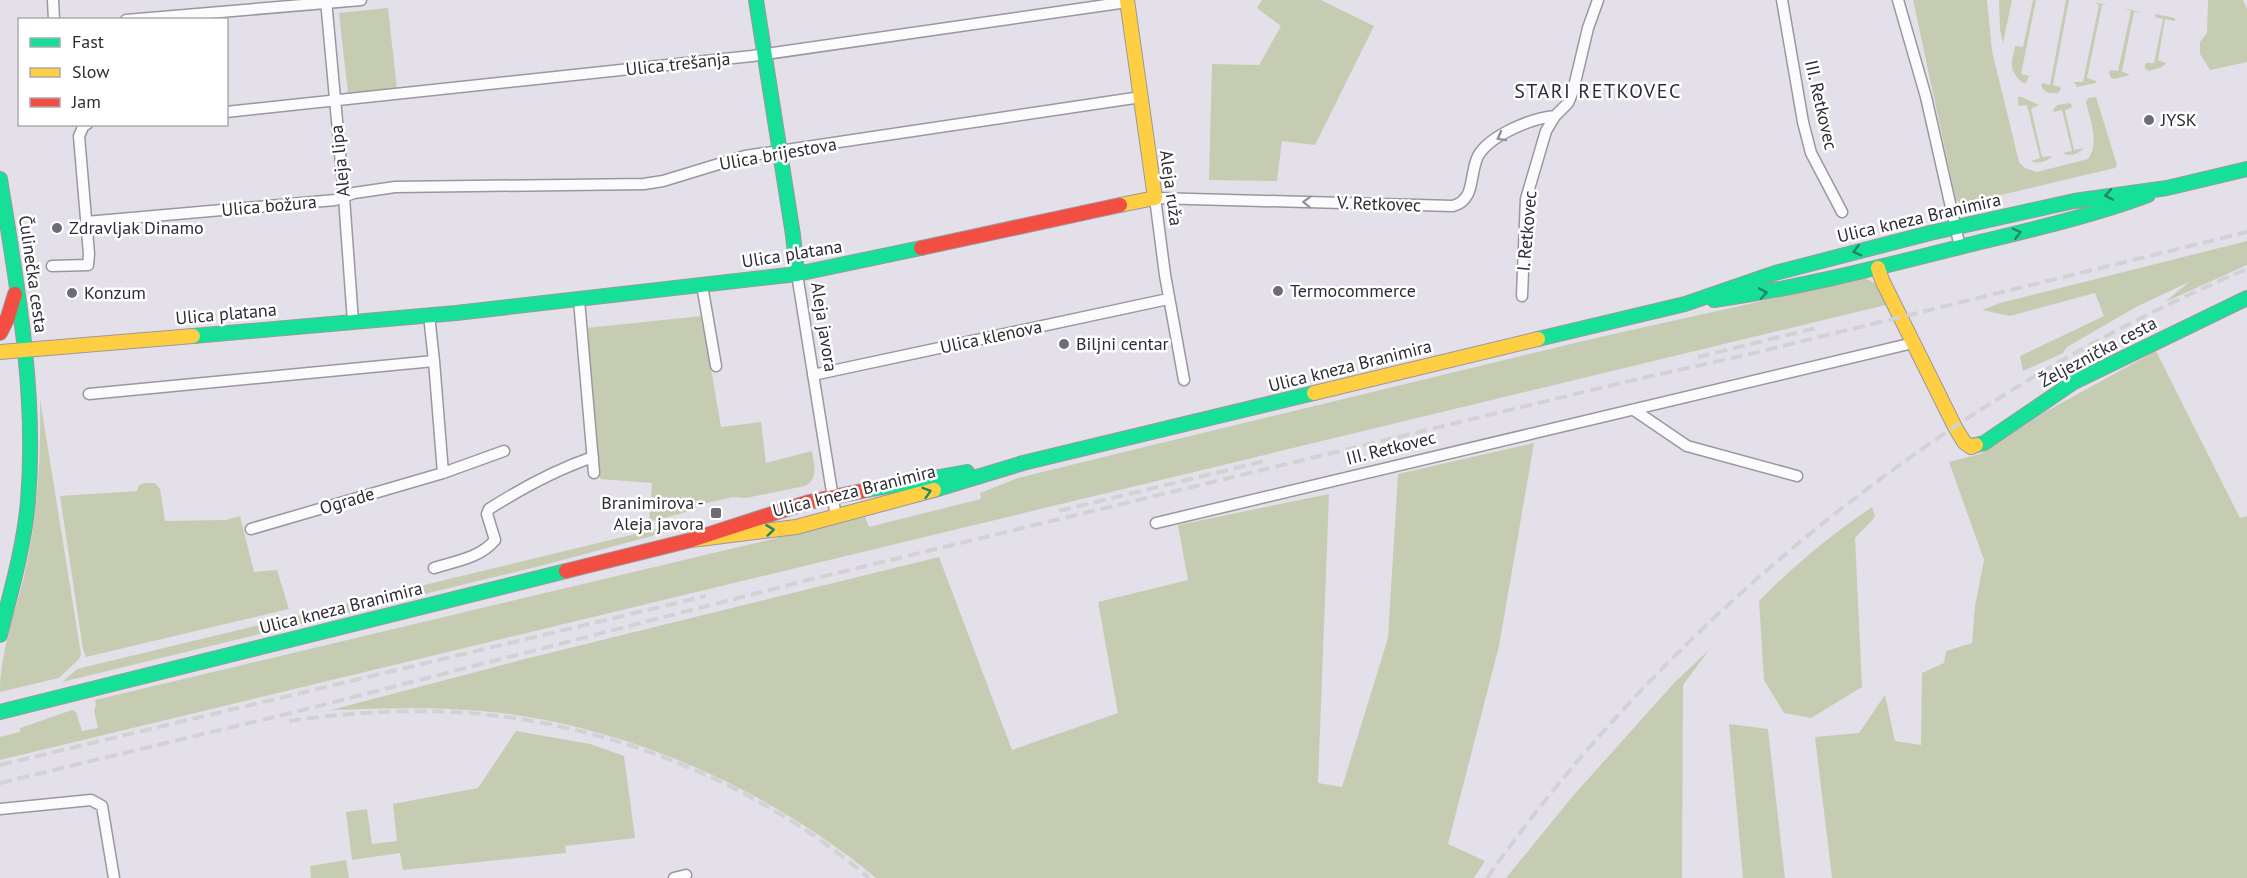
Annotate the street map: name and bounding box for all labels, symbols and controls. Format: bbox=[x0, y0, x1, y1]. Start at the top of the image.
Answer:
legend bbox=[18, 18, 228, 126]
text: Fast bbox=[72, 30, 104, 53]
street label: Ulica trešanja bbox=[624, 47, 731, 80]
street label: III. Retkovec bbox=[1800, 58, 1843, 152]
text: Slow bbox=[72, 60, 110, 83]
district label: STARI RETKOVEC bbox=[1514, 78, 1682, 104]
text: Jam bbox=[71, 90, 101, 113]
place label: JYSK bbox=[2160, 108, 2197, 131]
marker: JYSK bbox=[2142, 113, 2156, 127]
street label: Aleja lipa bbox=[324, 124, 355, 198]
one-way arrow bbox=[1496, 130, 1507, 141]
street label: Ulica brijestova bbox=[717, 132, 838, 175]
street label: Aleja ruža bbox=[1155, 149, 1188, 227]
street label: Ulica kneza Branimira bbox=[1835, 187, 2003, 248]
one-way arrow bbox=[2104, 188, 2114, 201]
street label: Ulica božura bbox=[220, 190, 318, 221]
street label: I. Retkovec bbox=[1512, 190, 1541, 272]
street label: V. Retkovec bbox=[1336, 191, 1422, 216]
one-way arrow bbox=[1302, 196, 1311, 209]
street label: Čulinečka cesta bbox=[14, 214, 53, 334]
place label: Zdravljak Dinamo bbox=[69, 216, 204, 239]
marker: Zdravljak Dinamo bbox=[50, 221, 64, 235]
one-way arrow bbox=[2012, 227, 2022, 240]
street label: Ulica platana bbox=[740, 234, 844, 273]
one-way arrow bbox=[1853, 243, 1863, 256]
place label: Termocommerce bbox=[1290, 279, 1416, 302]
street label: Aleja javora bbox=[806, 280, 843, 373]
place label: Konzum bbox=[84, 281, 146, 304]
marker: Termocommerce bbox=[1271, 284, 1285, 298]
marker: Konzum bbox=[65, 286, 79, 300]
one-way arrow bbox=[1758, 287, 1768, 300]
street label: Ulica platana bbox=[174, 298, 277, 329]
street label: Željeznička cesta bbox=[2035, 311, 2160, 392]
street label: Ulica klenova bbox=[938, 314, 1044, 359]
place label: Biljni centar bbox=[1076, 332, 1169, 355]
street label: Ulica kneza Branimira bbox=[1266, 334, 1434, 397]
marker: Biljni centar bbox=[1057, 337, 1071, 351]
street label: III. Retkovec bbox=[1344, 425, 1438, 470]
street label: Ulica kneza Branimira bbox=[770, 459, 938, 522]
street label: Ograde bbox=[317, 482, 377, 519]
one-way arrow bbox=[921, 487, 932, 499]
place label: Branimirova - Aleja javora bbox=[601, 491, 704, 535]
marker: Branimirova - Aleja javora bbox=[709, 506, 723, 520]
one-way arrow bbox=[765, 525, 775, 537]
street label: Ulica kneza Branimira bbox=[257, 576, 425, 639]

